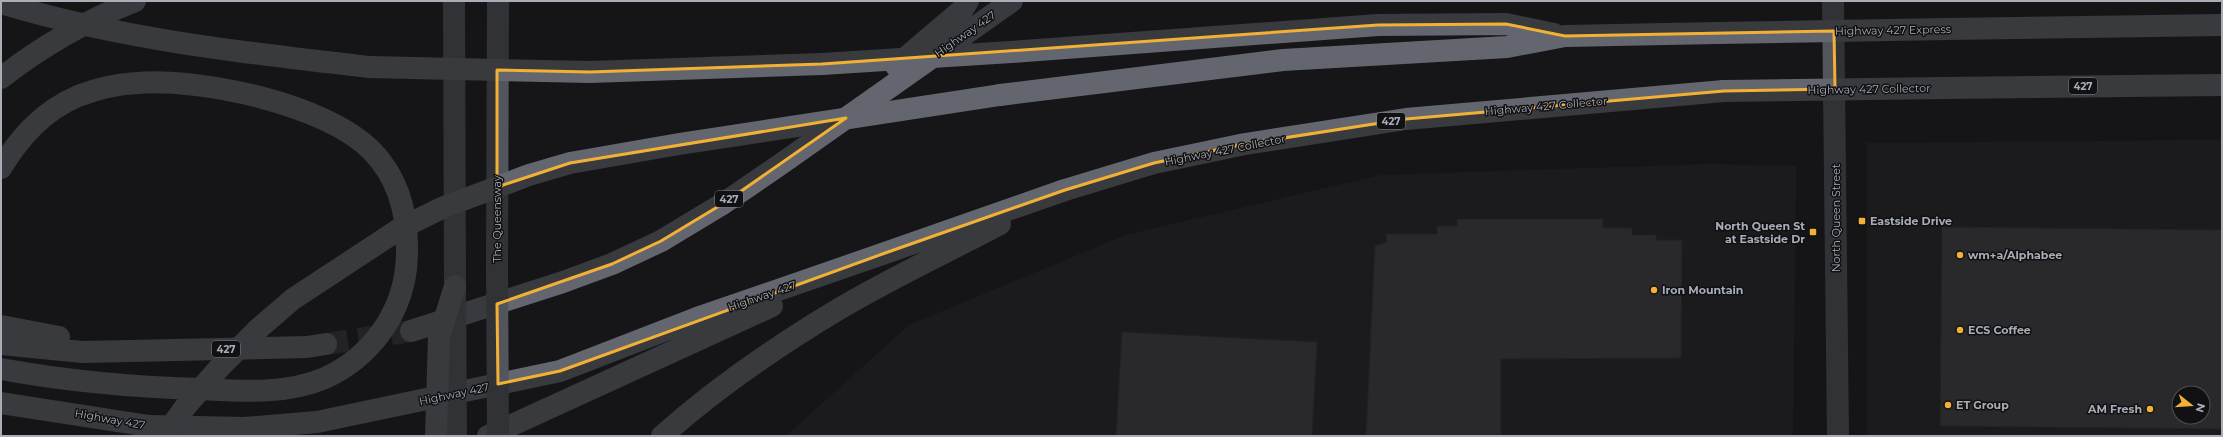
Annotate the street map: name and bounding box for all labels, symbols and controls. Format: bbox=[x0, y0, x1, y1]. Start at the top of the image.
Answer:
street label: Highway 427 bbox=[932, 8, 998, 60]
street label: Highway 427 Express bbox=[1835, 22, 1952, 38]
road number: 427 bbox=[2069, 78, 2097, 94]
street label: Highway 427 Collector bbox=[1807, 81, 1931, 97]
street label: Highway 427 Collector bbox=[1484, 94, 1608, 118]
road number: 427 bbox=[1377, 113, 1405, 129]
street label: Highway 427 Collector bbox=[1163, 131, 1287, 169]
street label: North Queen Street bbox=[1829, 163, 1843, 272]
street label: The Queensway bbox=[490, 175, 504, 263]
road number: 427 bbox=[715, 191, 743, 207]
place label: Eastside Drive bbox=[1870, 214, 1952, 228]
marker: Eastside Drive bbox=[1857, 216, 1867, 226]
place label: North Queen St at Eastside Dr bbox=[1715, 219, 1805, 246]
marker: North Queen St at Eastside Dr bbox=[1808, 227, 1818, 237]
place label: wm+a/Alphabee bbox=[1968, 248, 2062, 262]
marker: wm+a/Alphabee bbox=[1955, 250, 1965, 260]
street label: Highway 427 bbox=[726, 278, 798, 314]
place label: Iron Mountain bbox=[1662, 283, 1743, 297]
marker: Iron Mountain bbox=[1649, 285, 1659, 295]
place label: ECS Coffee bbox=[1968, 323, 2031, 337]
marker: ECS Coffee bbox=[1955, 325, 1965, 335]
road number: 427 bbox=[212, 341, 240, 357]
street label: Highway 427 bbox=[418, 380, 490, 408]
north arrow bbox=[2171, 385, 2211, 425]
place label: ET Group bbox=[1956, 398, 2009, 412]
marker: ET Group bbox=[1943, 400, 1953, 410]
place label: AM Fresh bbox=[2087, 402, 2142, 416]
text: N bbox=[2193, 402, 2209, 414]
marker: AM Fresh bbox=[2145, 404, 2155, 414]
street label: Highway 427 bbox=[74, 406, 146, 432]

